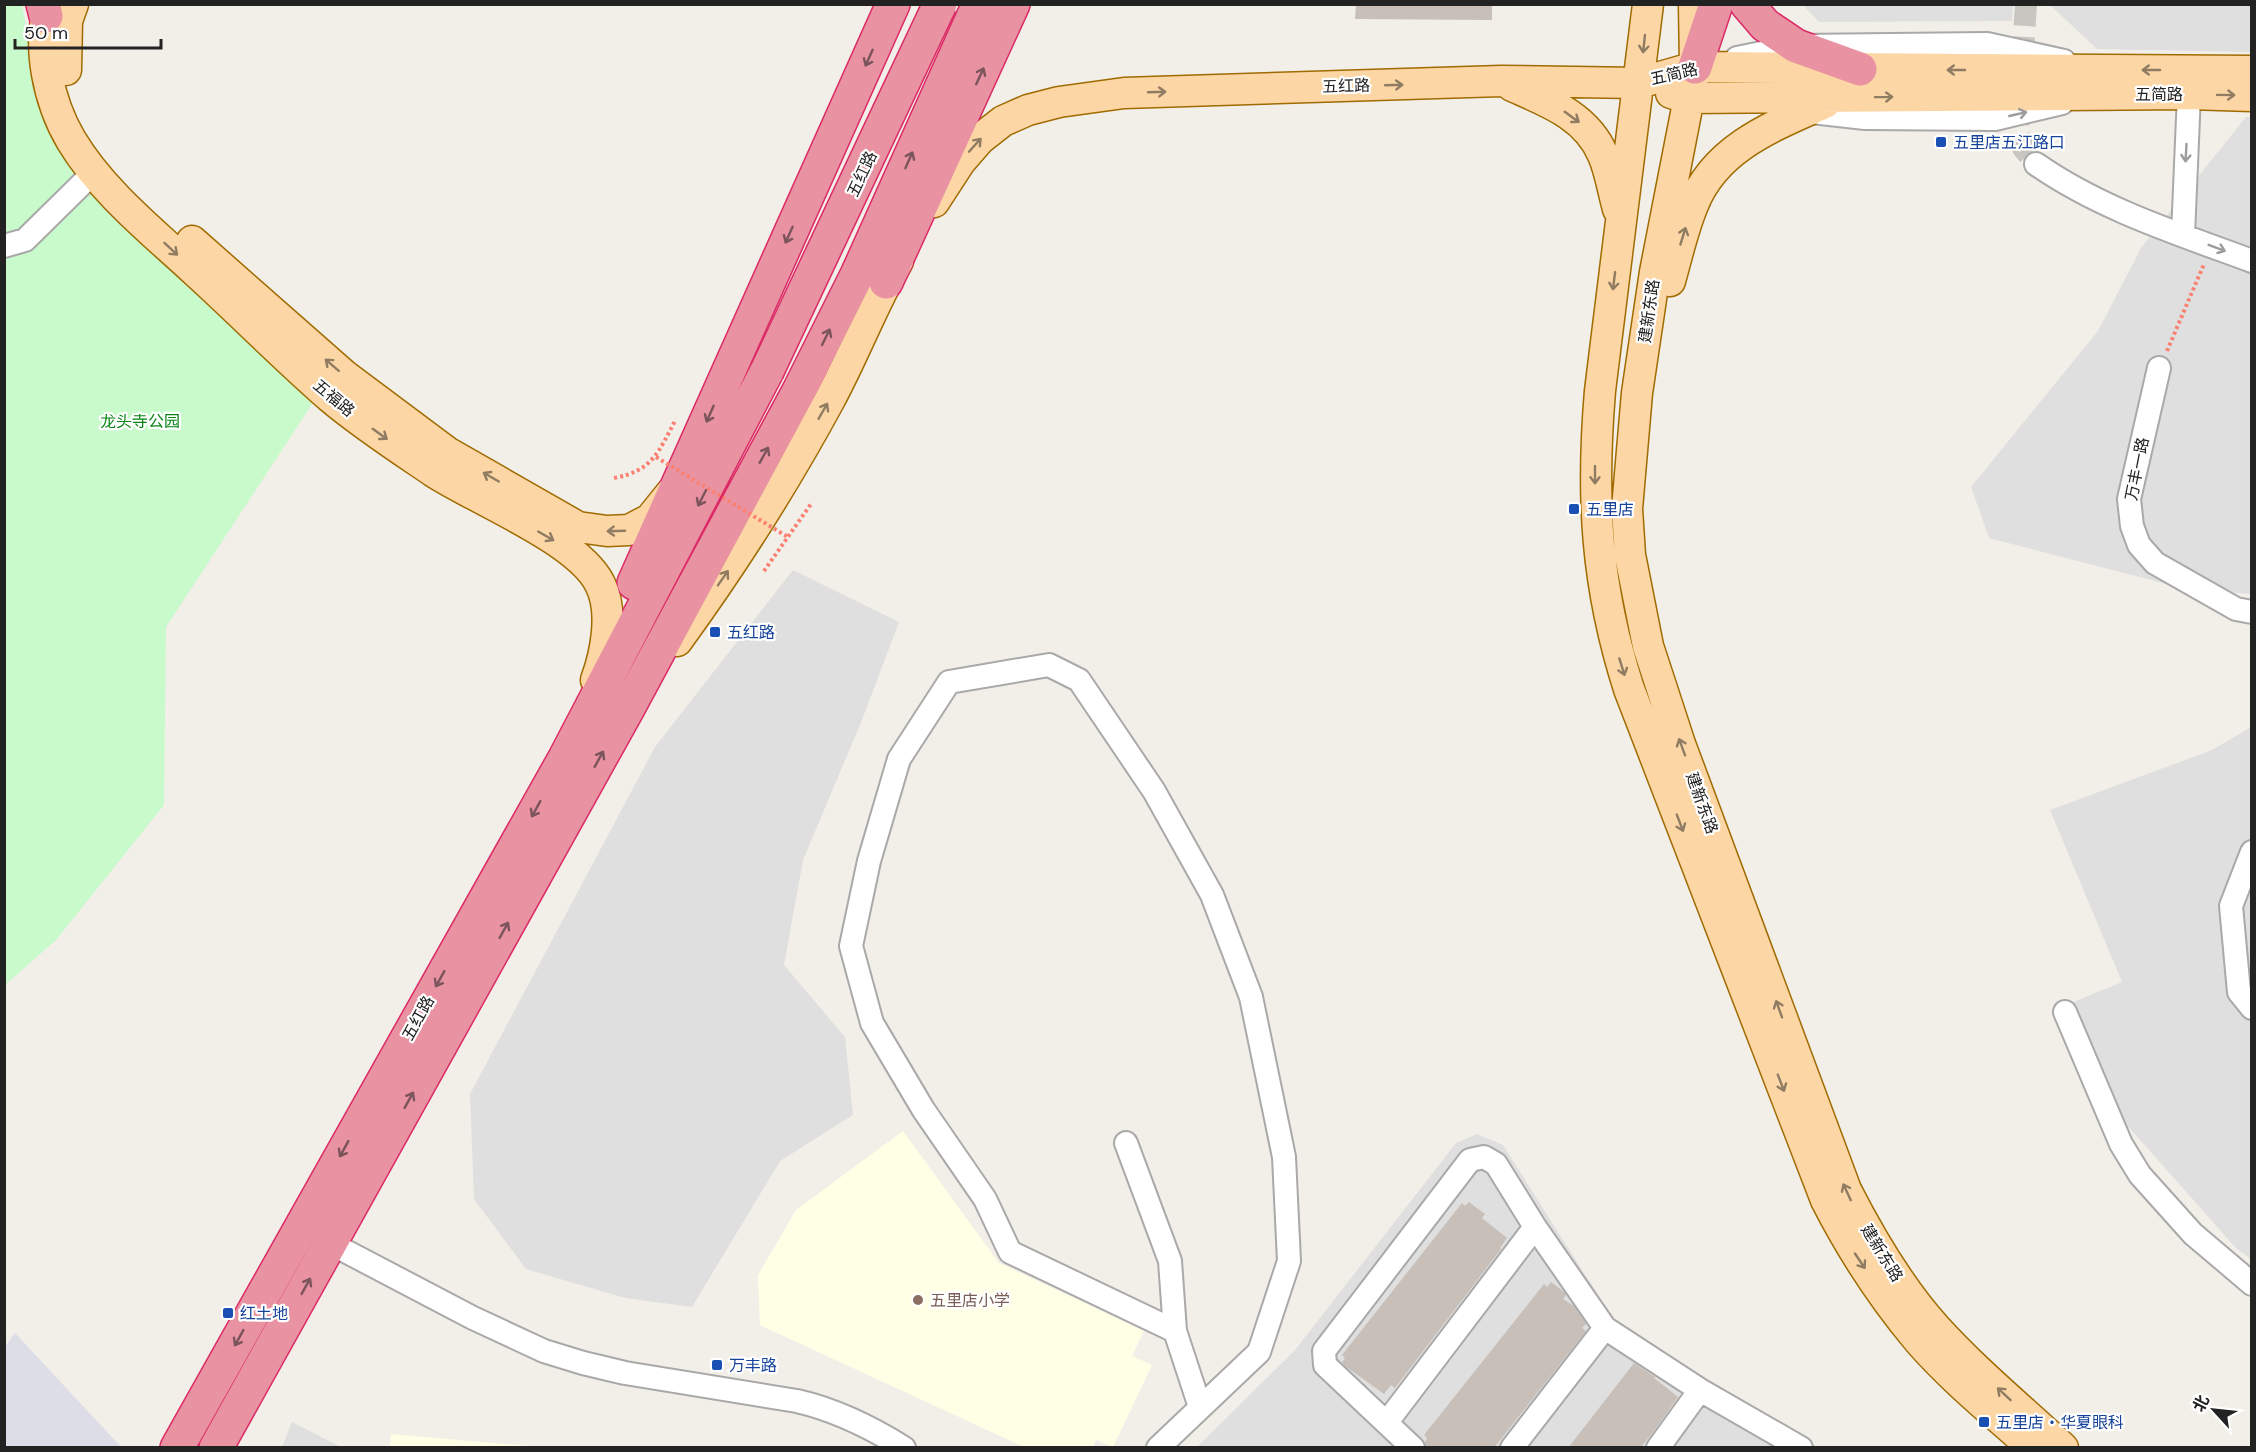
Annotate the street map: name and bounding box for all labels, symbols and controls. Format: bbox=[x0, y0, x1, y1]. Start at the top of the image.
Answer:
scale bar bbox=[15, 12, 160, 50]
text: 50 m bbox=[24, 21, 68, 45]
one-way arrow bbox=[1638, 33, 1649, 53]
one-way arrow bbox=[863, 48, 874, 66]
street label: 五简路 bbox=[1648, 58, 1700, 90]
one-way arrow bbox=[1947, 64, 1967, 76]
one-way arrow bbox=[2142, 64, 2162, 76]
one-way arrow bbox=[975, 67, 986, 85]
street label: 五红路 bbox=[1322, 75, 1370, 97]
one-way arrow bbox=[1383, 79, 1403, 90]
street label: 五简路 bbox=[2135, 84, 2183, 105]
one-way arrow bbox=[1146, 86, 1166, 97]
one-way arrow bbox=[2216, 89, 2236, 101]
one-way arrow bbox=[1874, 91, 1894, 103]
one-way arrow bbox=[2008, 107, 2027, 119]
one-way arrow bbox=[1563, 111, 1579, 123]
place label: 五里店五江路口 bbox=[1953, 132, 2065, 153]
marker: 五里店五江路口 bbox=[1934, 135, 1948, 149]
one-way arrow bbox=[968, 138, 982, 153]
one-way arrow bbox=[2181, 142, 2192, 162]
street label: 五红路 bbox=[842, 148, 882, 200]
one-way arrow bbox=[904, 151, 915, 169]
one-way arrow bbox=[783, 226, 794, 244]
one-way arrow bbox=[1678, 227, 1689, 246]
one-way arrow bbox=[164, 242, 179, 256]
one-way arrow bbox=[2207, 243, 2226, 254]
one-way arrow bbox=[1608, 270, 1619, 290]
street label: 建新东路 bbox=[1634, 278, 1664, 344]
one-way arrow bbox=[821, 328, 833, 346]
one-way arrow bbox=[325, 358, 340, 372]
street label: 五福路 bbox=[309, 375, 359, 421]
one-way arrow bbox=[818, 403, 830, 420]
one-way arrow bbox=[704, 404, 715, 422]
park label: 龙头寺公园 bbox=[100, 411, 180, 432]
one-way arrow bbox=[371, 428, 387, 440]
street label: 万丰一路 bbox=[2121, 436, 2153, 502]
one-way arrow bbox=[758, 447, 770, 464]
one-way arrow bbox=[1589, 464, 1601, 484]
one-way arrow bbox=[483, 471, 500, 483]
one-way arrow bbox=[696, 488, 707, 506]
place label: 五里店 bbox=[1586, 499, 1634, 520]
marker: 五里店 bbox=[1567, 502, 1581, 516]
one-way arrow bbox=[606, 525, 626, 536]
one-way arrow bbox=[537, 530, 554, 542]
one-way arrow bbox=[717, 570, 729, 586]
place label: 五红路 bbox=[727, 622, 775, 643]
marker: 五红路 bbox=[708, 625, 722, 639]
one-way arrow bbox=[1617, 657, 1628, 676]
one-way arrow bbox=[1675, 739, 1686, 757]
one-way arrow bbox=[593, 751, 605, 768]
street label: 建新东路 bbox=[1681, 769, 1723, 837]
one-way arrow bbox=[530, 800, 541, 818]
one-way arrow bbox=[1675, 813, 1686, 832]
one-way arrow bbox=[499, 921, 510, 939]
one-way arrow bbox=[434, 970, 446, 987]
street label: 五红路 bbox=[397, 992, 439, 1044]
one-way arrow bbox=[1772, 1000, 1783, 1019]
one-way arrow bbox=[1776, 1073, 1787, 1092]
one-way arrow bbox=[403, 1092, 415, 1109]
one-way arrow bbox=[338, 1140, 350, 1157]
one-way arrow bbox=[1841, 1183, 1853, 1201]
street label: 建新东路 bbox=[1856, 1220, 1908, 1286]
one-way arrow bbox=[1854, 1252, 1866, 1269]
one-way arrow bbox=[300, 1278, 312, 1295]
place label: 五里店小学 bbox=[930, 1290, 1010, 1311]
marker: 五里店小学 bbox=[911, 1293, 925, 1307]
place label: 红土地 bbox=[240, 1303, 288, 1324]
marker: 红土地 bbox=[221, 1306, 235, 1320]
one-way arrow bbox=[233, 1328, 244, 1346]
place label: 万丰路 bbox=[729, 1355, 777, 1376]
marker: 万丰路 bbox=[710, 1358, 724, 1372]
north arrow bbox=[2184, 1380, 2244, 1440]
one-way arrow bbox=[1997, 1386, 2012, 1401]
text: 北 bbox=[2188, 1392, 2214, 1415]
place label: 五里店‧华夏眼科 bbox=[1996, 1412, 2124, 1433]
marker: 五里店‧华夏眼科 bbox=[1977, 1415, 1991, 1429]

